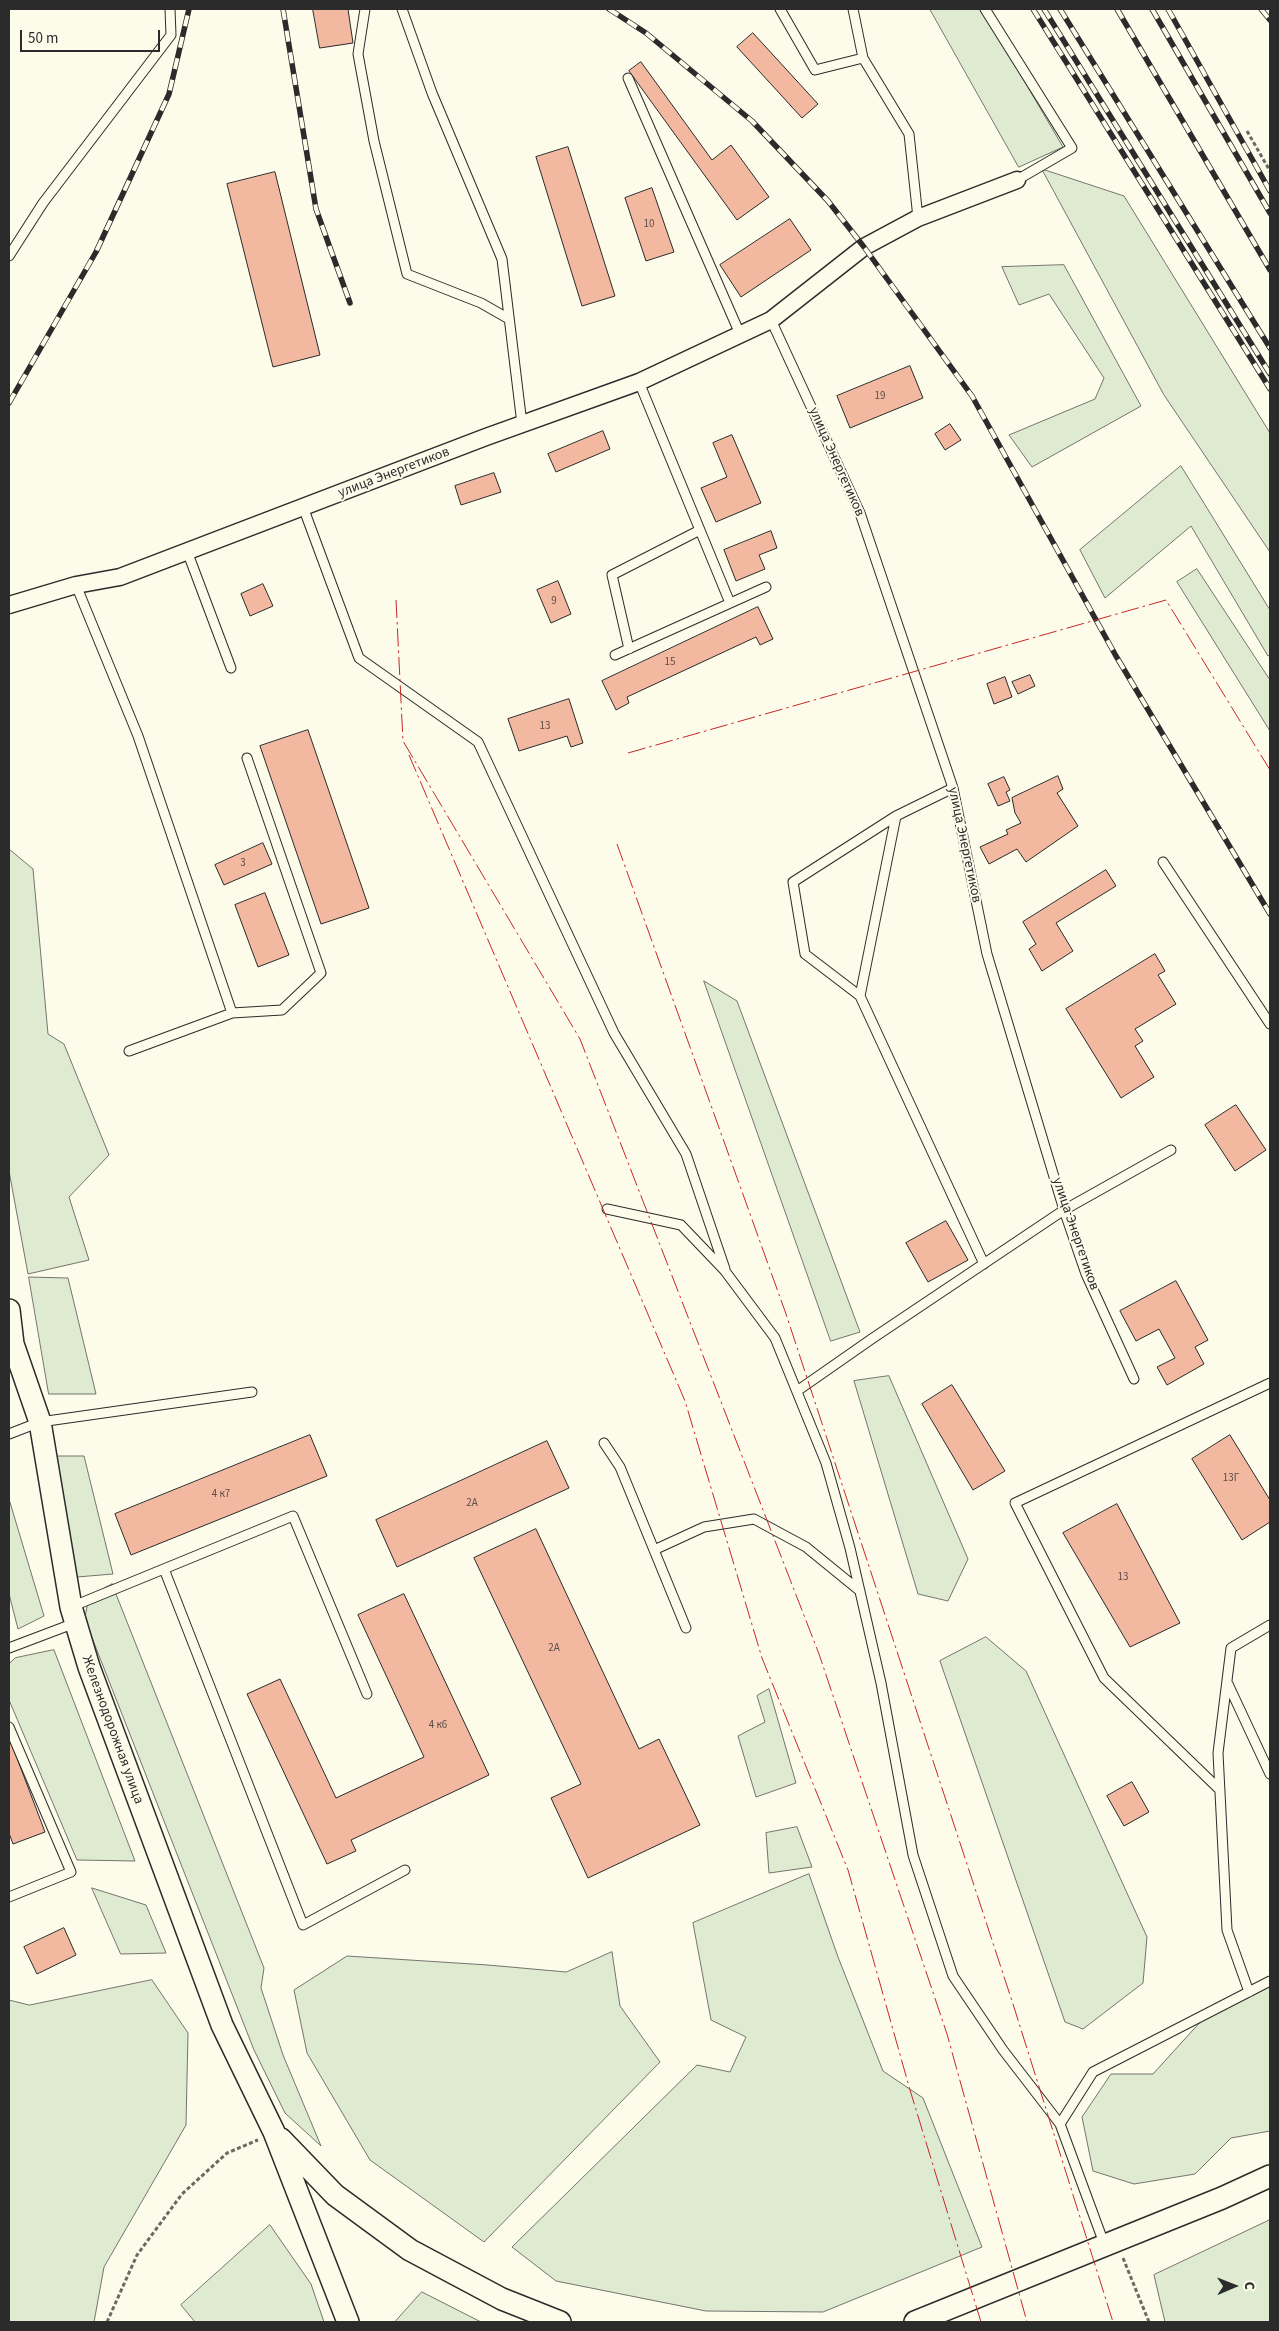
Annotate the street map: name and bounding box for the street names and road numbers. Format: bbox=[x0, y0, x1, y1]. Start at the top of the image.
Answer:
street label: улица Энергетиков bbox=[804, 405, 868, 519]
street label: улица Энергетиков bbox=[336, 444, 452, 502]
street label: улица Энергетиков bbox=[944, 786, 984, 904]
street label: улица Энергетиков bbox=[1048, 1176, 1102, 1292]
street label: Железнодорожная улица bbox=[77, 1654, 147, 1806]

